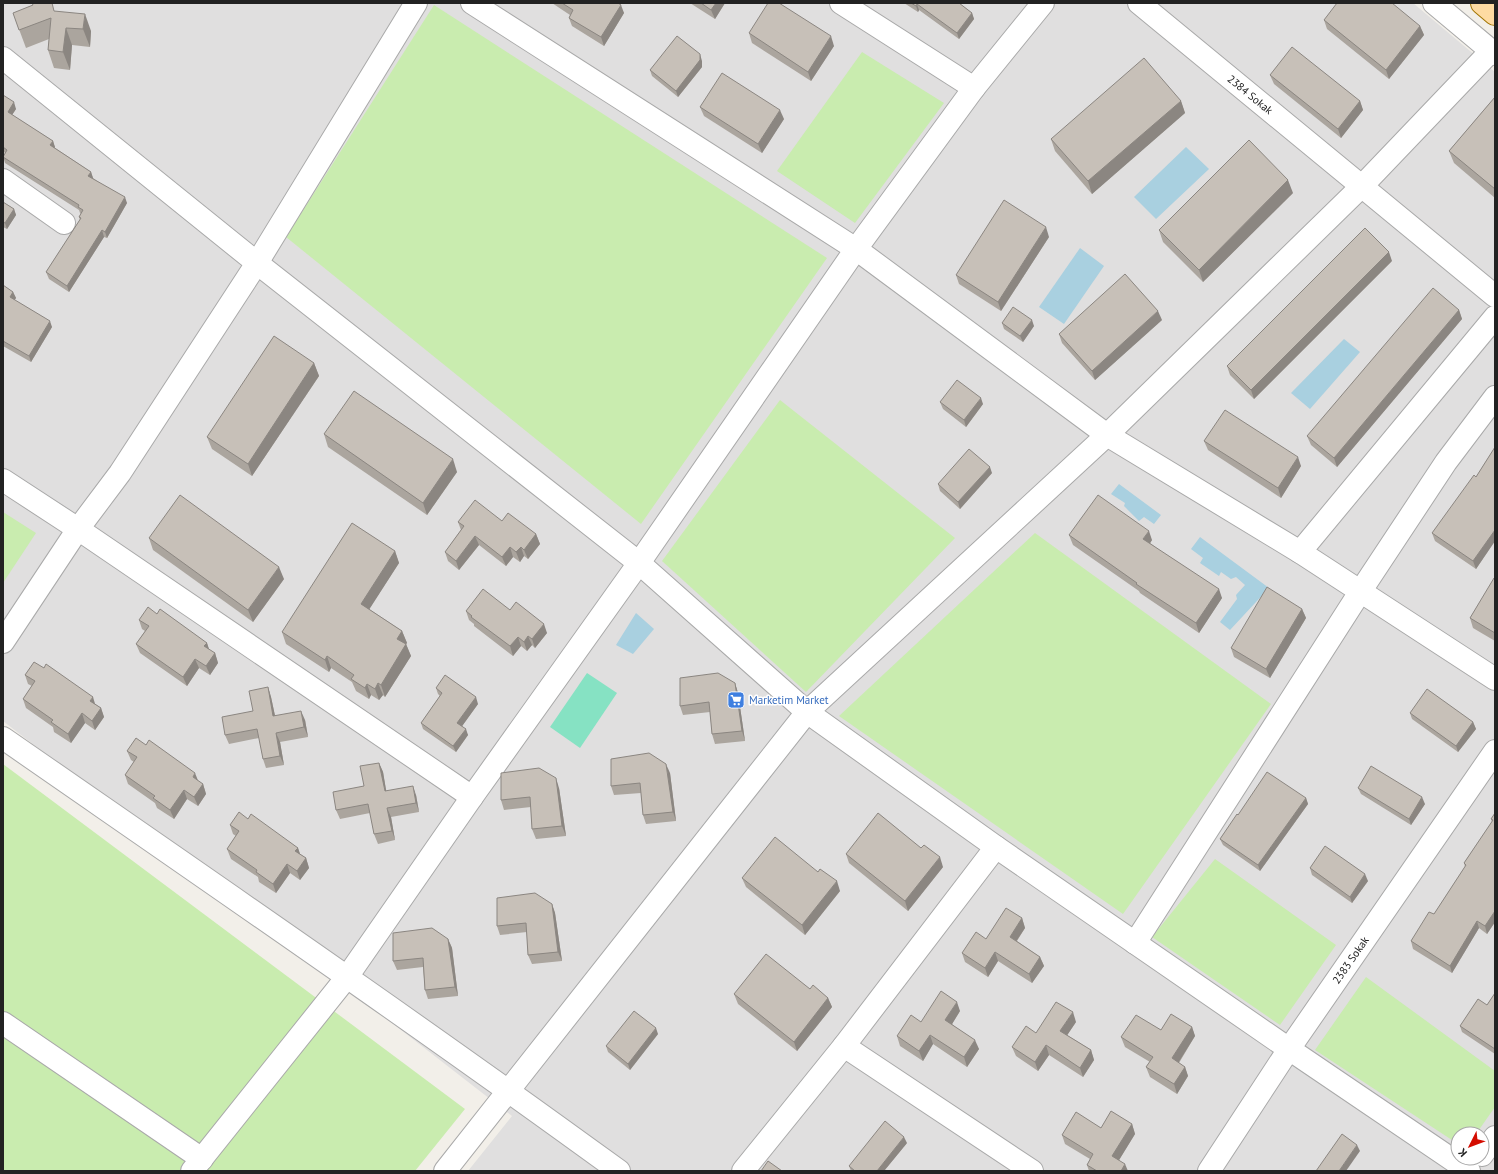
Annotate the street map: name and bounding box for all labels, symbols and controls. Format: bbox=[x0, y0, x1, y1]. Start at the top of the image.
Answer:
street label: 2384 Sokak bbox=[1225, 72, 1276, 118]
supermarket icon: Marketim Market bbox=[726, 690, 746, 710]
place label: Marketim Market bbox=[749, 693, 829, 707]
street label: 2383 Sokak bbox=[1329, 933, 1372, 987]
north arrow bbox=[1450, 1126, 1490, 1166]
text: K bbox=[1455, 1145, 1470, 1160]

